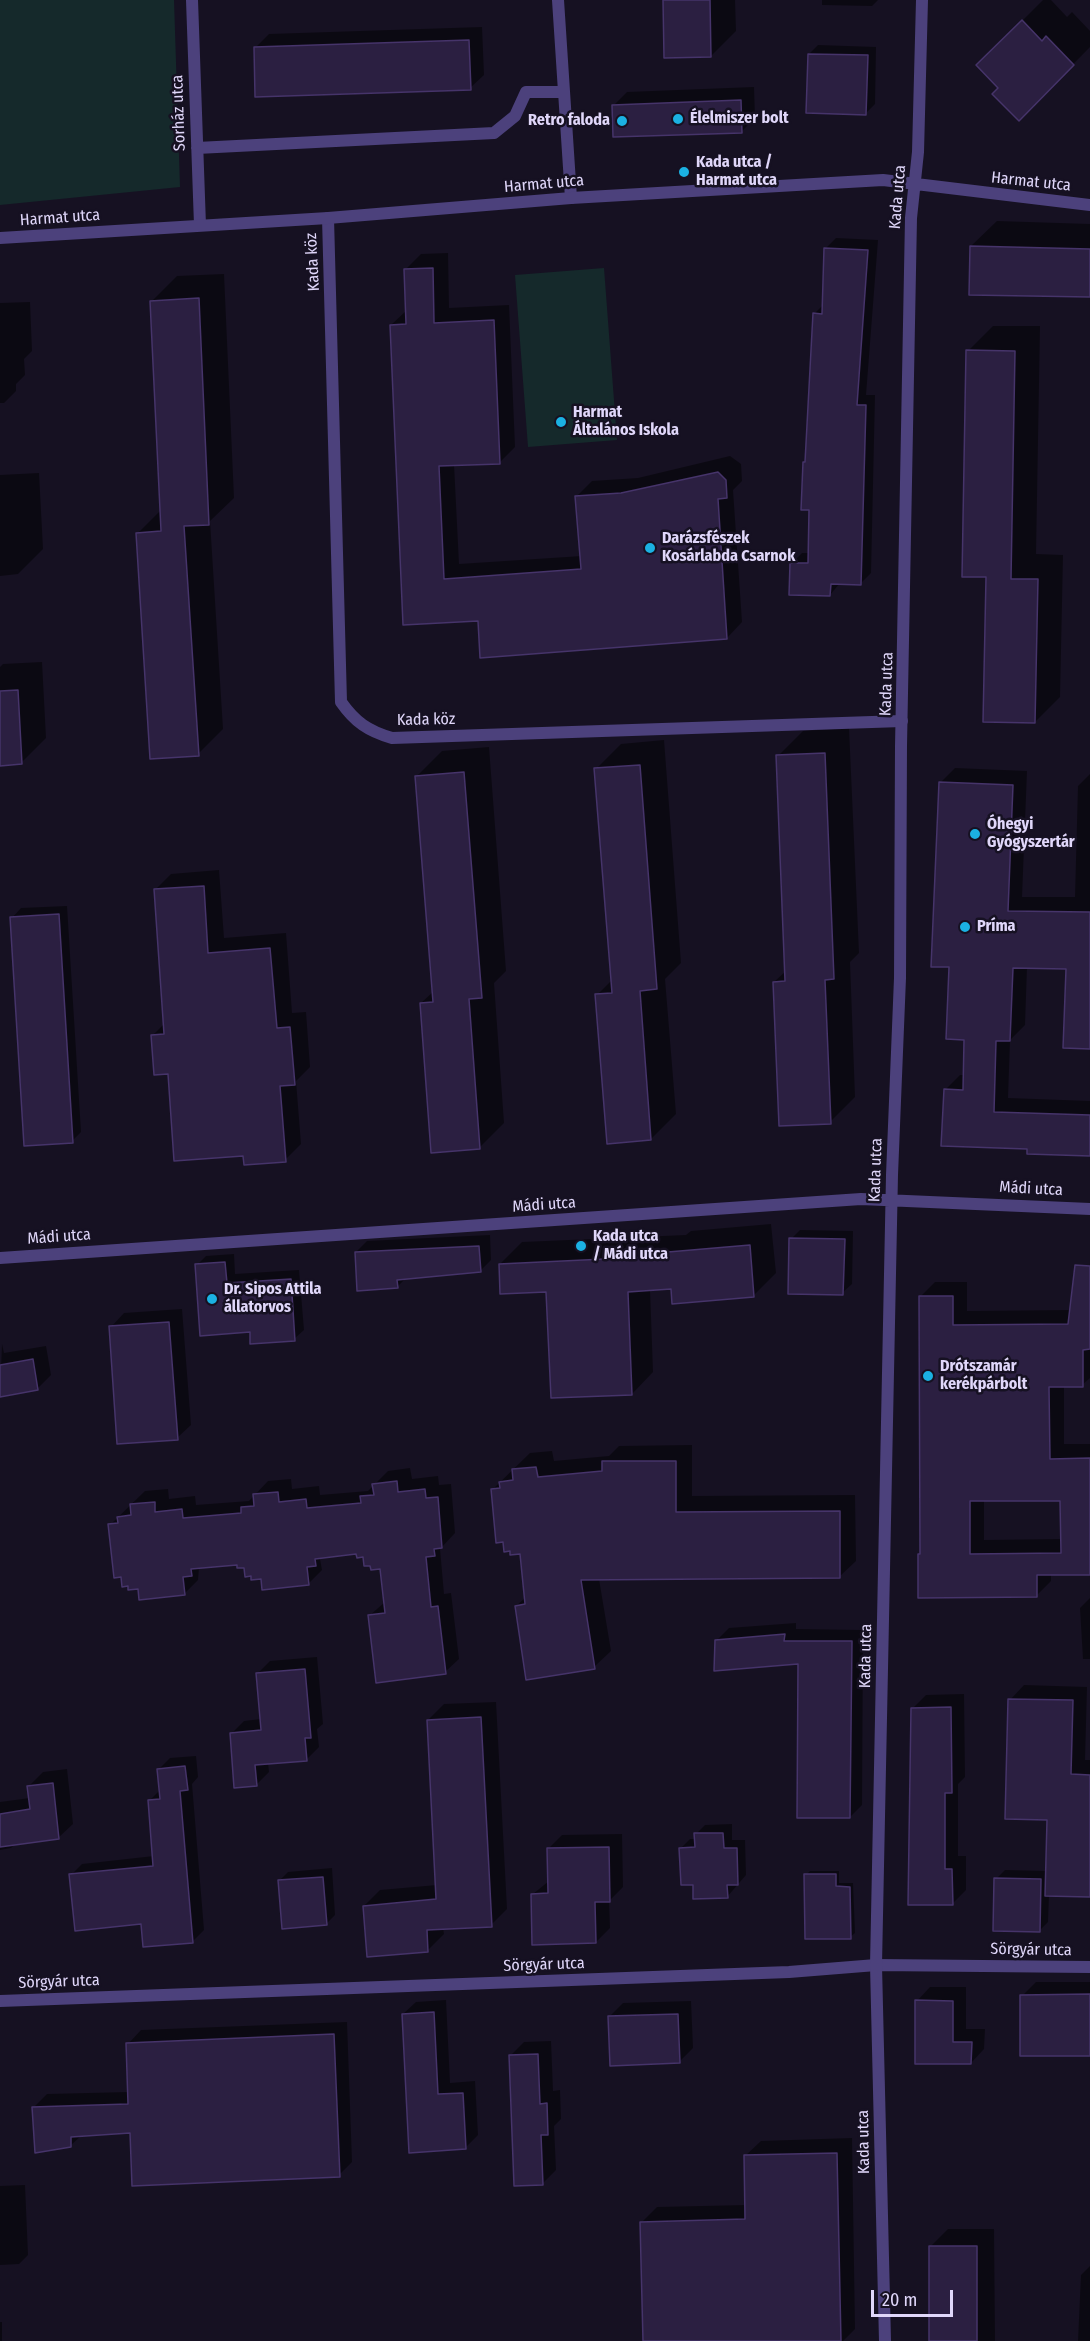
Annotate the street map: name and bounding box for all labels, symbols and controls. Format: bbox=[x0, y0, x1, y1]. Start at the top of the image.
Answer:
street label: Sorház utca bbox=[168, 75, 190, 151]
place label: Élelmiszer bolt bbox=[690, 109, 789, 129]
place label: Retro faloda bbox=[528, 111, 610, 131]
marker: Élelmiszer bolt bbox=[671, 112, 685, 126]
marker: Retro faloda bbox=[615, 114, 629, 128]
place label: Kada utca / Harmat utca bbox=[696, 153, 777, 191]
street label: Kada utca bbox=[886, 164, 910, 230]
marker: Kada utca / Harmat utca bbox=[677, 165, 691, 179]
street label: Harmat utca bbox=[990, 168, 1072, 196]
street label: Harmat utca bbox=[503, 171, 585, 197]
street label: Harmat utca bbox=[19, 206, 101, 230]
street label: Kada köz bbox=[302, 232, 324, 292]
place label: Harmat Általános Iskola bbox=[573, 403, 679, 441]
marker: Harmat Általános Iskola bbox=[554, 415, 568, 429]
place label: Darázsfészek Kosárlabda Csarnok bbox=[662, 529, 795, 567]
marker: Darázsfészek Kosárlabda Csarnok bbox=[643, 541, 657, 555]
street label: Kada utca bbox=[876, 652, 898, 716]
street label: Kada köz bbox=[397, 710, 455, 730]
place label: Óhegyi Gyógyszertár bbox=[987, 815, 1075, 853]
marker: Óhegyi Gyógyszertár bbox=[968, 827, 982, 841]
place label: Príma bbox=[977, 917, 1016, 937]
marker: Príma bbox=[958, 920, 972, 934]
street label: Kada utca bbox=[865, 1138, 887, 1202]
street label: Mádi utca bbox=[999, 1178, 1063, 1200]
street label: Mádi utca bbox=[512, 1193, 576, 1217]
street label: Mádi utca bbox=[27, 1225, 91, 1249]
place label: Kada utca / Mádi utca bbox=[593, 1227, 668, 1265]
marker: Kada utca / Mádi utca bbox=[574, 1239, 588, 1253]
place label: Dr. Sipos Attila állatorvos bbox=[224, 1280, 321, 1318]
marker: Dr. Sipos Attila állatorvos bbox=[205, 1292, 219, 1306]
place label: Drótszamár kerékpárbolt bbox=[940, 1357, 1027, 1395]
marker: Drótszamár kerékpárbolt bbox=[921, 1369, 935, 1383]
street label: Kada utca bbox=[856, 1624, 876, 1688]
street label: Sörgyár utca bbox=[990, 1940, 1072, 1960]
street label: Sörgyár utca bbox=[503, 1954, 585, 1976]
street label: Sörgyár utca bbox=[18, 1971, 100, 1993]
street label: Kada utca bbox=[854, 2110, 874, 2174]
scale bar bbox=[874, 2278, 956, 2316]
text: 20 m bbox=[882, 2289, 917, 2311]

